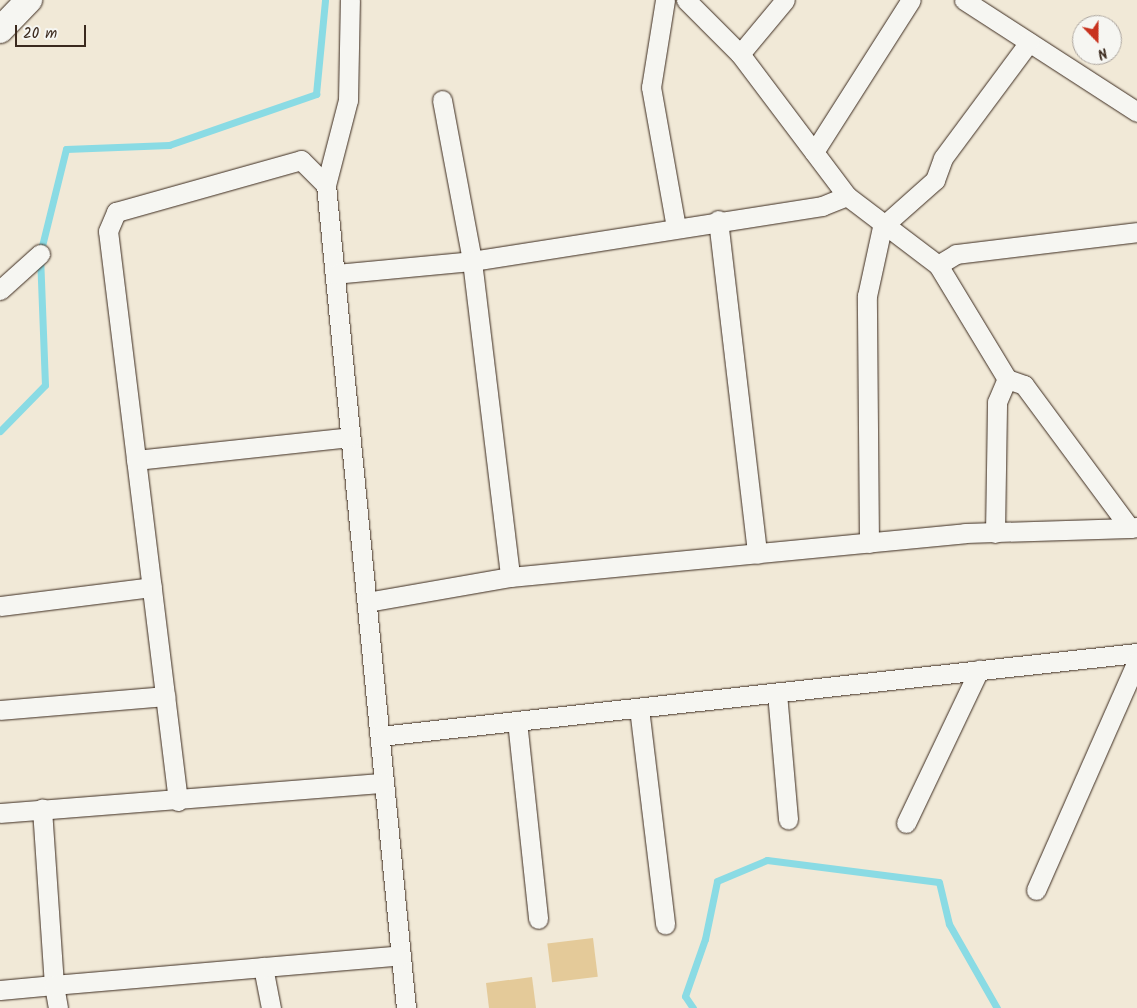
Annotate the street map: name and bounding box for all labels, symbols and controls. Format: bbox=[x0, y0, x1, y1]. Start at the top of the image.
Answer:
scale bar bbox=[18, 15, 89, 47]
north arrow bbox=[1072, 15, 1122, 65]
text: 20 m bbox=[23, 22, 57, 46]
text: N bbox=[1094, 41, 1110, 65]

